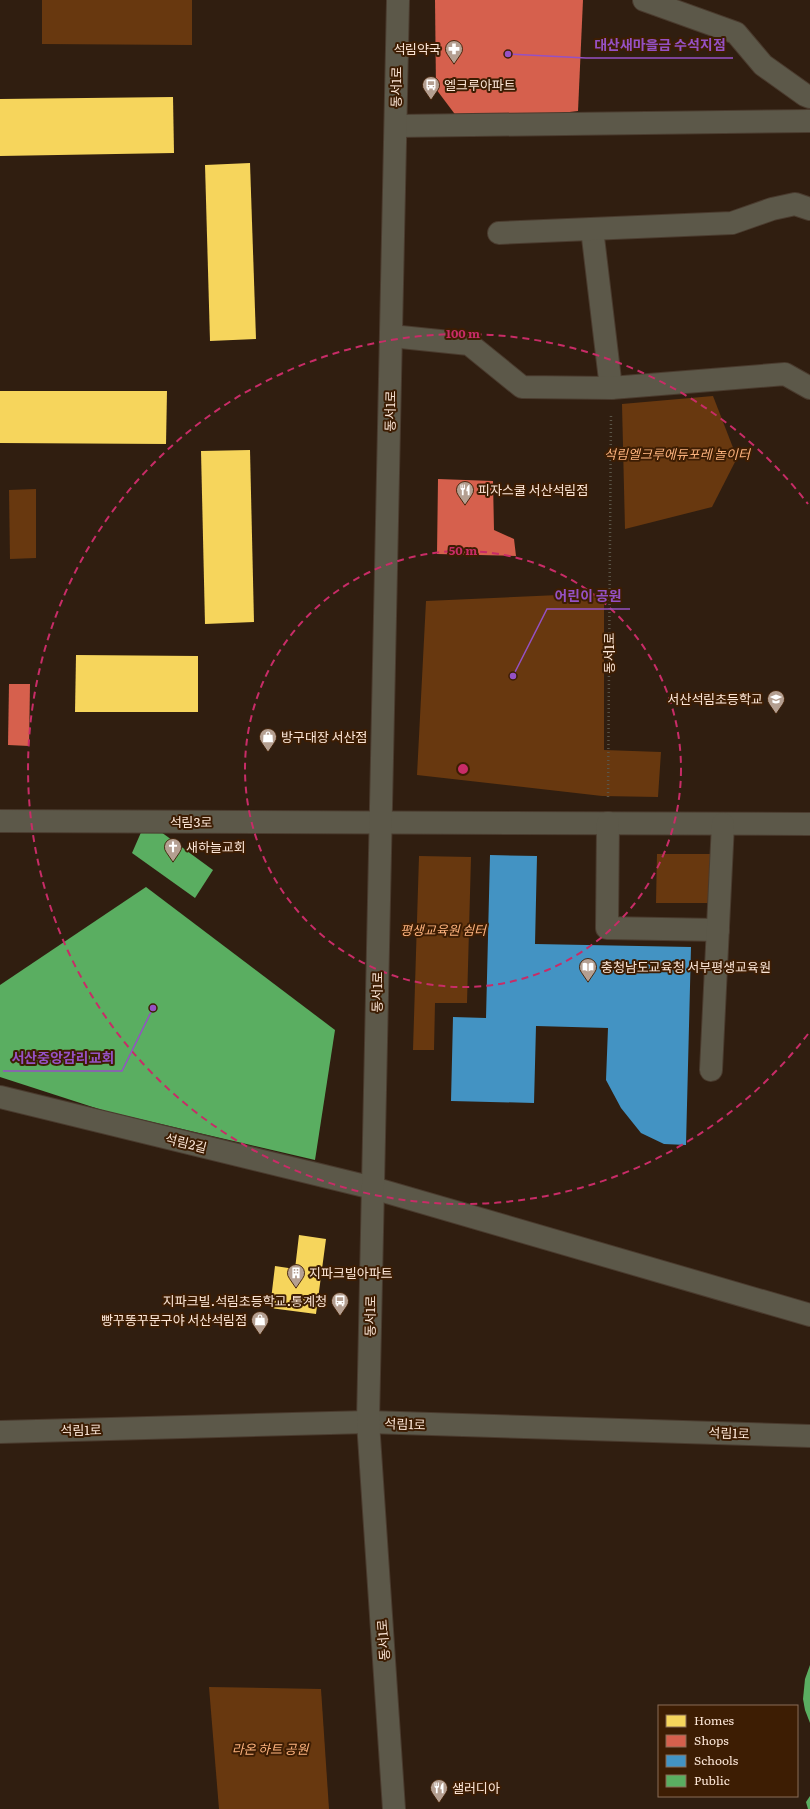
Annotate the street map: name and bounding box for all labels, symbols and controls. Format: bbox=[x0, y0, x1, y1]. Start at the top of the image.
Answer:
callout: 대산새마을금 수석지점 bbox=[586, 32, 733, 58]
text: 대산새마을금 수석지점 bbox=[594, 34, 726, 54]
place label: 석림약국 bbox=[393, 39, 441, 58]
pharmacy icon: 석림약국 bbox=[444, 39, 464, 64]
street label: 동서1로 bbox=[386, 66, 405, 108]
bus stop icon: 엘크루아파트 bbox=[421, 75, 441, 100]
place label: 엘크루아파트 bbox=[444, 75, 516, 94]
text: 100 m bbox=[446, 324, 480, 342]
street label: 동서1로 bbox=[380, 390, 399, 432]
park label: 석림엘크루에듀포레 놀이터 bbox=[604, 444, 752, 463]
restaurant icon: 피자스쿨 서산석림점 bbox=[455, 480, 475, 505]
place label: 피자스쿨 서산석림점 bbox=[478, 480, 588, 499]
text: 50 m bbox=[449, 541, 477, 559]
callout: 어린이 공원 bbox=[547, 583, 630, 609]
text: 어린이 공원 bbox=[554, 585, 622, 605]
street label: 동서1로 bbox=[599, 632, 618, 674]
place label: 서산석림초등학교 bbox=[667, 689, 763, 708]
school or university icon: 서산석림초등학교 bbox=[766, 689, 786, 714]
shop icon: 방구대장 서산점 bbox=[258, 727, 278, 752]
place label: 방구대장 서산점 bbox=[281, 727, 367, 746]
centre of rings bbox=[456, 762, 470, 776]
street label: 석림3로 bbox=[170, 812, 212, 831]
church icon: 새하늘교회 bbox=[163, 837, 183, 862]
place label: 새하늘교회 bbox=[186, 837, 246, 856]
park label: 평생교육원 쉼터 bbox=[400, 920, 488, 939]
library icon: 충청남도교육청 서부평생교육원 bbox=[578, 957, 598, 982]
place label: 충청남도교육청 서부평생교육원 bbox=[601, 957, 771, 976]
street label: 동서1로 bbox=[367, 971, 386, 1013]
callout: 서산중앙감리교회 bbox=[3, 1045, 122, 1071]
text: 서산중앙감리교회 bbox=[11, 1047, 115, 1067]
street label: 석림2길 bbox=[163, 1128, 209, 1157]
building icon: 지파크빌아파트 bbox=[286, 1263, 306, 1288]
place label: 지파크빌아파트 bbox=[309, 1263, 393, 1282]
place label: 지파크빌.석림초등학교.통계청 bbox=[163, 1291, 327, 1310]
bus stop icon: 지파크빌.석림초등학교.통계청 bbox=[330, 1291, 350, 1316]
street label: 동서1로 bbox=[360, 1295, 379, 1337]
place label: 빵꾸똥꾸문구야 서산석림점 bbox=[101, 1310, 247, 1329]
shop icon: 빵꾸똥꾸문구야 서산석림점 bbox=[250, 1310, 270, 1335]
street label: 석림1로 bbox=[384, 1413, 426, 1434]
street label: 석림1로 bbox=[60, 1420, 102, 1439]
street label: 석림1로 bbox=[708, 1422, 750, 1443]
street label: 동서1로 bbox=[372, 1619, 393, 1661]
legend bbox=[658, 1705, 798, 1797]
text: Homes bbox=[694, 1711, 734, 1729]
text: Shops bbox=[694, 1731, 729, 1749]
park label: 라온 하트 공원 bbox=[232, 1739, 309, 1758]
text: Schools bbox=[694, 1751, 739, 1769]
text: Public bbox=[694, 1771, 730, 1789]
restaurant icon: 샐러디아 bbox=[429, 1778, 449, 1803]
place label: 샐러디아 bbox=[452, 1778, 500, 1797]

